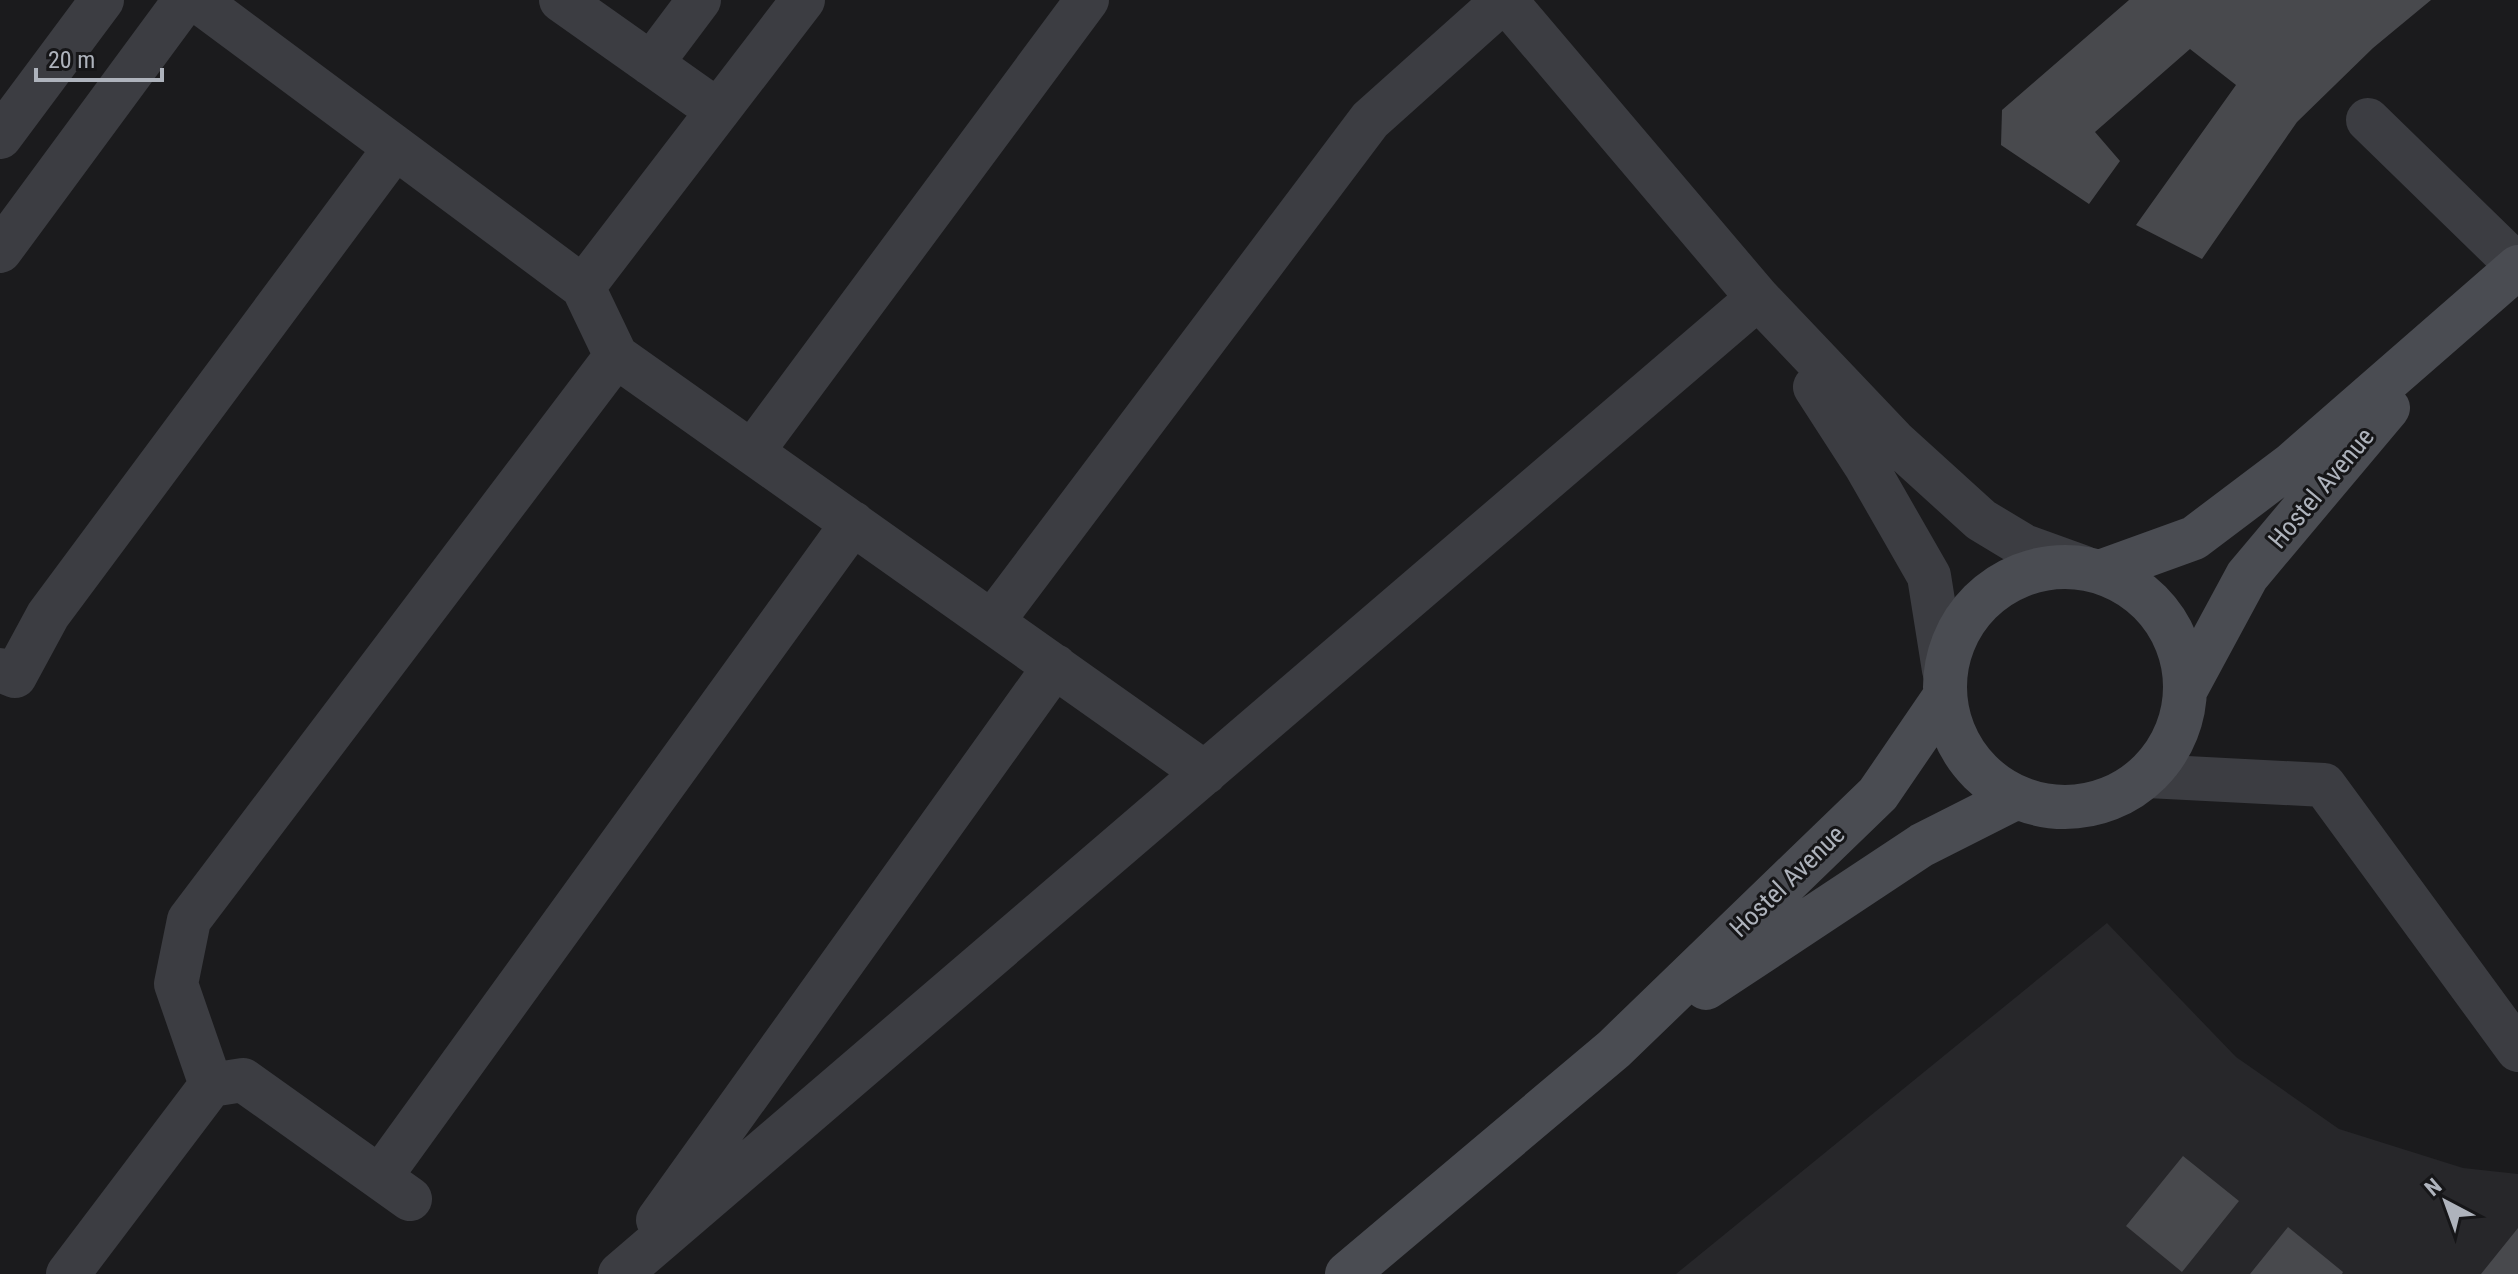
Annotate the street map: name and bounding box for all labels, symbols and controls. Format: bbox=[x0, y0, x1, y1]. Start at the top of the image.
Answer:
scale bar bbox=[36, 32, 162, 82]
text: 20 m bbox=[48, 46, 95, 74]
street label: Hostel Avenue bbox=[2262, 422, 2380, 554]
street label: Hostel Avenue bbox=[1723, 819, 1851, 943]
north arrow bbox=[2406, 1162, 2486, 1242]
text: N bbox=[2420, 1173, 2446, 1201]

